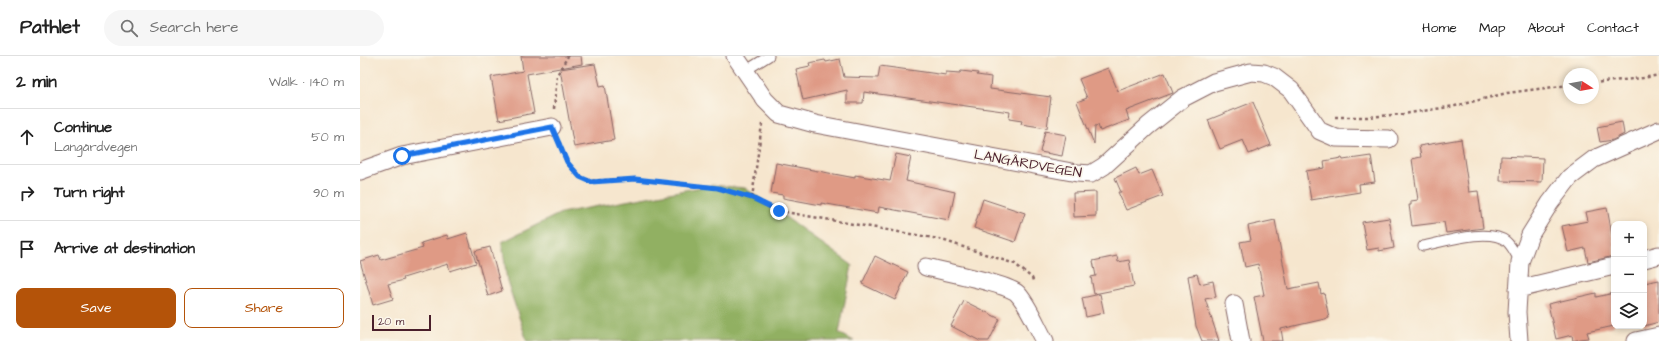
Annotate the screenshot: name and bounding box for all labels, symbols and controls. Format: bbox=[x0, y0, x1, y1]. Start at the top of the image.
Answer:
search box bbox=[104, 10, 384, 46]
text: Pathlet bbox=[20, 14, 80, 41]
icon: search bbox=[118, 17, 140, 39]
text: Search here bbox=[150, 17, 238, 38]
text: Home bbox=[1422, 18, 1457, 38]
text: Map bbox=[1479, 18, 1505, 38]
text: About bbox=[1527, 18, 1565, 38]
text: Contact bbox=[1587, 18, 1639, 38]
north arrow bbox=[1563, 68, 1599, 104]
text: 2 min bbox=[16, 70, 57, 94]
text: Walk · 140 m bbox=[269, 73, 344, 91]
text: Continue bbox=[54, 117, 112, 138]
icon: ahead bbox=[16, 126, 38, 148]
text: 50 m bbox=[311, 128, 344, 146]
text: Langårdvegen bbox=[54, 138, 137, 156]
street label: LANGÅRDVEGEN bbox=[972, 145, 1083, 183]
route start bbox=[393, 147, 411, 165]
icon: right bbox=[16, 182, 38, 204]
text: Turn right bbox=[54, 182, 125, 203]
text: 90 m bbox=[313, 184, 344, 202]
route end bbox=[770, 202, 788, 220]
map controls bbox=[1611, 221, 1647, 329]
button: + bbox=[1611, 221, 1647, 257]
icon: arrive bbox=[16, 238, 38, 260]
text: Arrive at destination bbox=[54, 238, 195, 259]
button: − bbox=[1611, 257, 1647, 293]
button: Save bbox=[16, 288, 176, 328]
button: Share bbox=[184, 288, 344, 328]
button: layers bbox=[1611, 293, 1647, 329]
scale bar bbox=[372, 313, 431, 332]
text: 20 m bbox=[378, 314, 404, 329]

